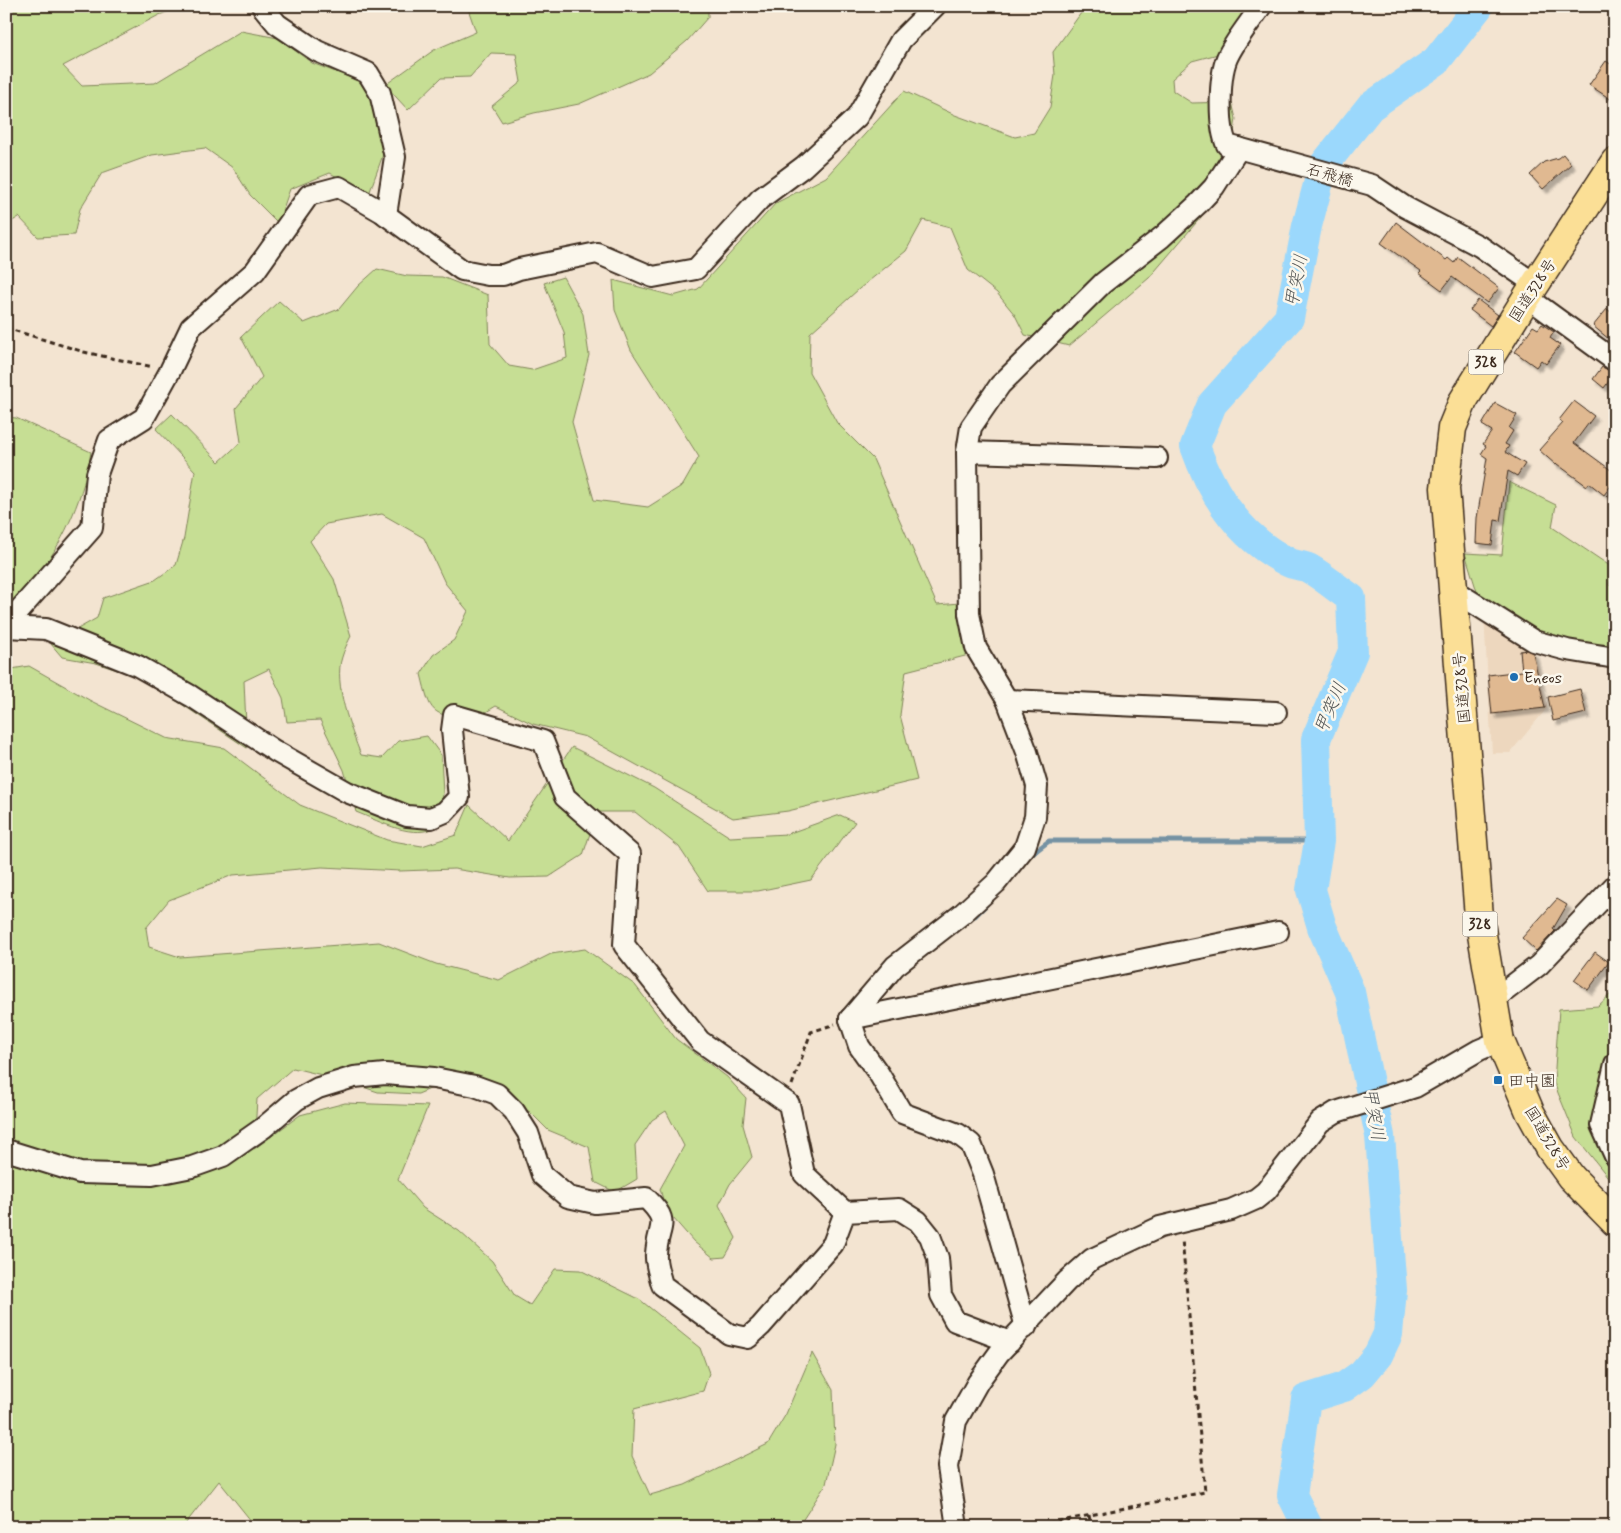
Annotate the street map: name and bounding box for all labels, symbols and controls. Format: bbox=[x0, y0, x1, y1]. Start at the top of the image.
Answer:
street label: 石飛橋 bbox=[1304, 159, 1356, 192]
water label: 甲突川 bbox=[1280, 252, 1314, 310]
street label: 国道328号 bbox=[1505, 255, 1562, 327]
road number: 328 bbox=[1468, 350, 1504, 374]
street label: 国道328号 bbox=[1449, 651, 1476, 725]
place label: Eneos bbox=[1524, 668, 1562, 689]
marker: Eneos bbox=[1508, 671, 1520, 683]
water label: 甲突川 bbox=[1309, 679, 1353, 738]
road number: 328 bbox=[1462, 912, 1498, 936]
place label: 田中園 bbox=[1508, 1071, 1556, 1092]
marker: 田中園 bbox=[1492, 1074, 1504, 1086]
water label: 甲突川 bbox=[1357, 1086, 1390, 1143]
street label: 国道328号 bbox=[1519, 1102, 1574, 1175]

